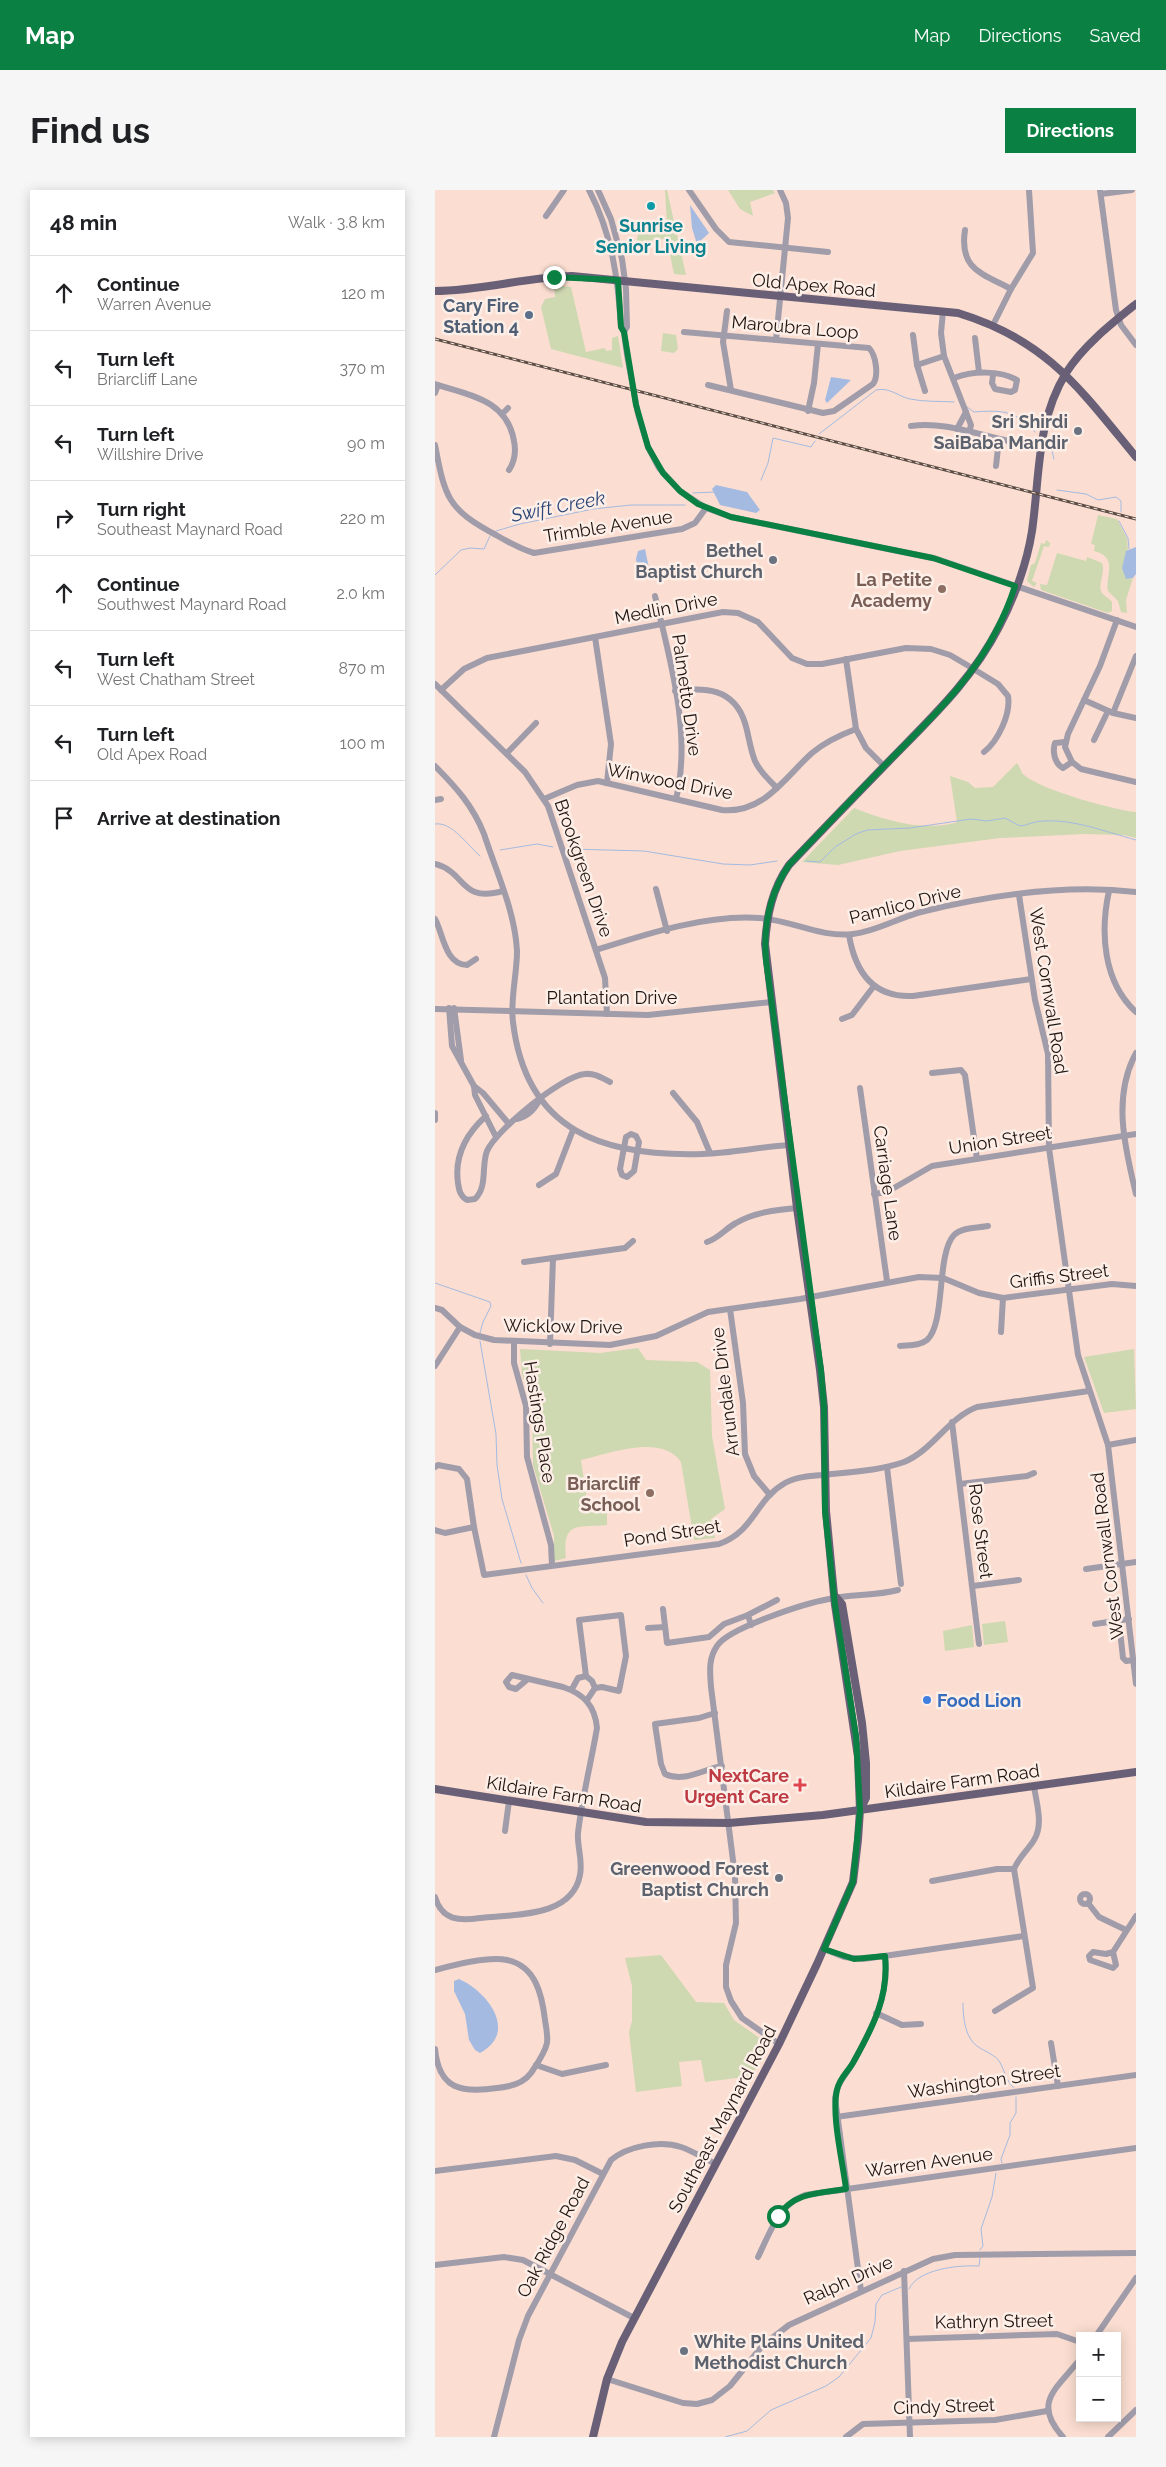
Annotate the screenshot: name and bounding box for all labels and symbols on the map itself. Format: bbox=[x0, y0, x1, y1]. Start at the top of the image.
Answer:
marker: Sunrise Senior Living bbox=[645, 200, 657, 212]
place label: Sunrise Senior Living bbox=[596, 215, 706, 257]
route end bbox=[543, 266, 566, 289]
street label: Old Apex Road bbox=[751, 269, 877, 301]
place label: Cary Fire Station 4 bbox=[443, 295, 519, 337]
marker: Cary Fire Station 4 bbox=[523, 309, 535, 321]
street label: Maroubra Loop bbox=[731, 311, 859, 343]
place label: Sri Shirdi SaiBaba Mandir bbox=[934, 411, 1068, 453]
marker: Sri Shirdi SaiBaba Mandir bbox=[1072, 425, 1084, 437]
water label: Swift Creek bbox=[508, 486, 607, 526]
street label: Trimble Avenue bbox=[542, 505, 674, 547]
place label: Bethel Baptist Church bbox=[635, 540, 763, 582]
marker: Bethel Baptist Church bbox=[767, 554, 779, 566]
place label: La Petite Academy bbox=[851, 569, 932, 611]
marker: La Petite Academy bbox=[936, 583, 948, 595]
street label: Medlin Drive bbox=[613, 588, 720, 628]
street label: Palmetto Drive bbox=[668, 633, 706, 758]
street label: Winwood Drive bbox=[605, 759, 735, 804]
street label: Brookgreen Drive bbox=[550, 796, 618, 940]
street label: Pamlico Drive bbox=[847, 880, 963, 928]
street label: West Cornwall Road bbox=[1025, 906, 1073, 1076]
street label: Plantation Drive bbox=[547, 987, 678, 1008]
street label: Union Street bbox=[947, 1122, 1053, 1158]
street label: Carriage Lane bbox=[870, 1124, 907, 1242]
street label: Griffis Street bbox=[1008, 1260, 1110, 1292]
street label: Wicklow Drive bbox=[503, 1314, 623, 1338]
street label: Arrundale Drive bbox=[707, 1326, 743, 1458]
street label: Hastings Place bbox=[520, 1360, 560, 1485]
street label: West Cornwall Road bbox=[1086, 1471, 1128, 1641]
place label: Briarcliff School bbox=[567, 1473, 640, 1515]
street label: Rose Street bbox=[965, 1482, 997, 1580]
marker: Briarcliff School bbox=[644, 1487, 656, 1499]
street label: Pond Street bbox=[622, 1515, 722, 1551]
place label: Food Lion bbox=[937, 1690, 1021, 1711]
marker: Food Lion bbox=[921, 1694, 933, 1706]
street label: Kildaire Farm Road bbox=[883, 1760, 1041, 1802]
place label: NextCare Urgent Care bbox=[684, 1765, 789, 1807]
street label: Kildaire Farm Road bbox=[485, 1771, 643, 1817]
marker: NextCare Urgent Care bbox=[793, 1778, 807, 1792]
place label: Greenwood Forest Baptist Church bbox=[610, 1858, 769, 1900]
marker: Greenwood Forest Baptist Church bbox=[773, 1872, 785, 1884]
street label: Southeast Maynard Road bbox=[664, 2022, 780, 2216]
street label: Washington Street bbox=[906, 2060, 1062, 2102]
street label: Warren Avenue bbox=[864, 2143, 994, 2181]
street label: Oak Ridge Road bbox=[512, 2173, 594, 2301]
route start bbox=[767, 2205, 790, 2228]
street label: Ralph Drive bbox=[800, 2251, 896, 2309]
street label: Kathryn Street bbox=[934, 2309, 1054, 2333]
place label: White Plains United Methodist Church bbox=[694, 2331, 864, 2373]
marker: White Plains United Methodist Church bbox=[678, 2345, 690, 2357]
street label: Cindy Street bbox=[893, 2394, 995, 2418]

